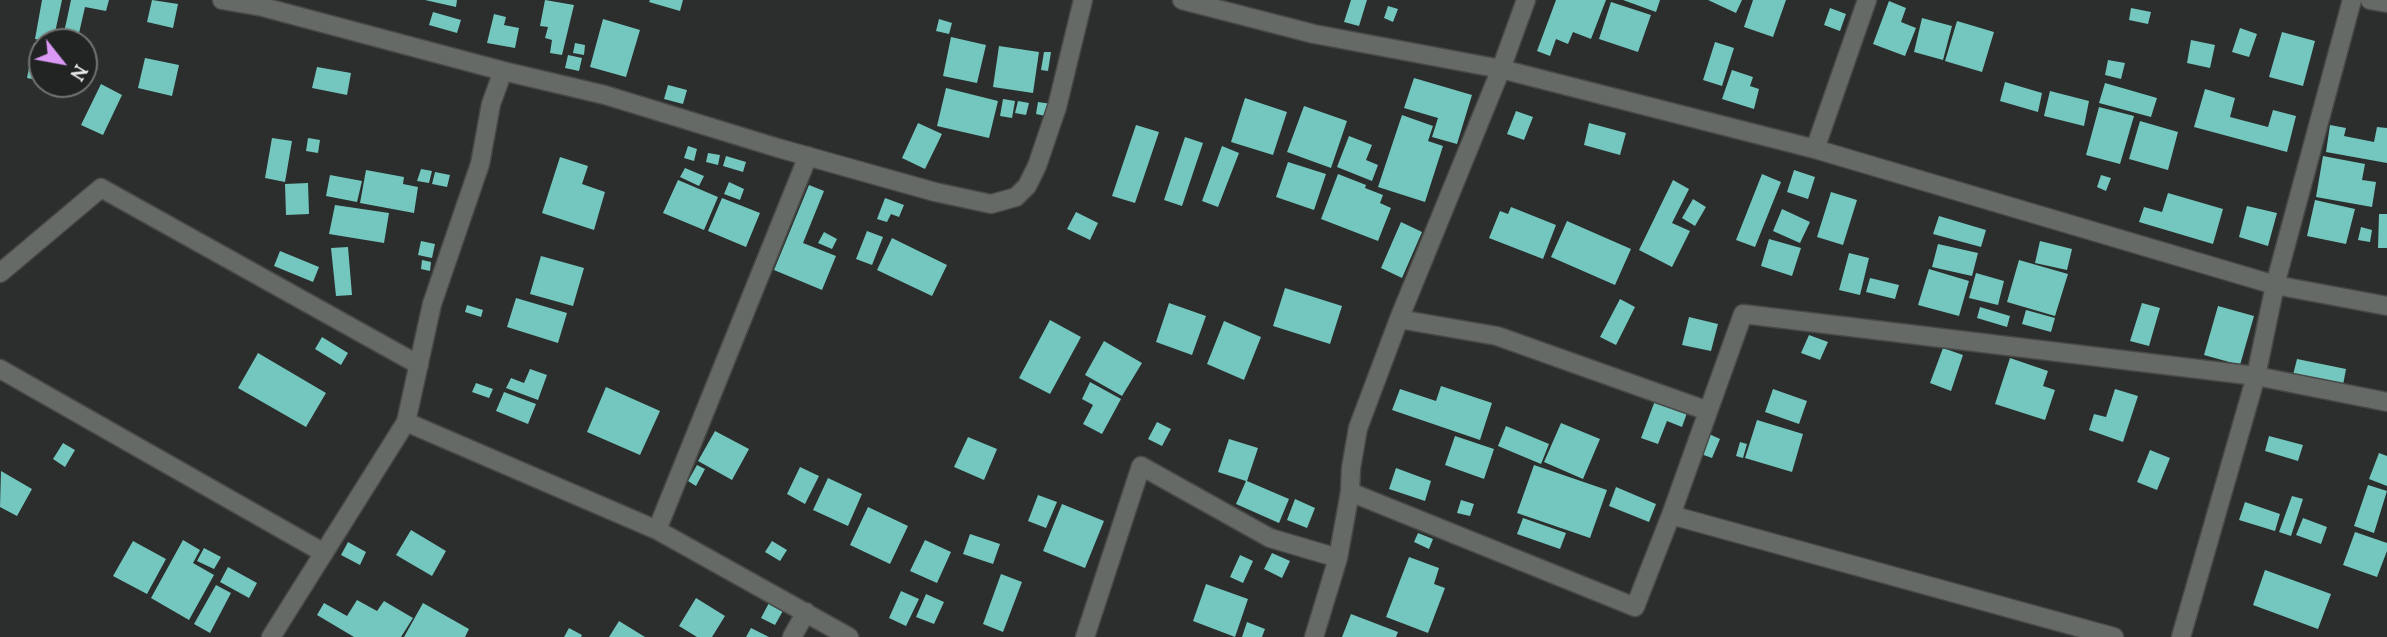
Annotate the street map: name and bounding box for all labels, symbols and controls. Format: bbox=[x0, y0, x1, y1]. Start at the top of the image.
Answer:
north arrow bbox=[28, 28, 98, 98]
text: N bbox=[65, 60, 93, 85]

